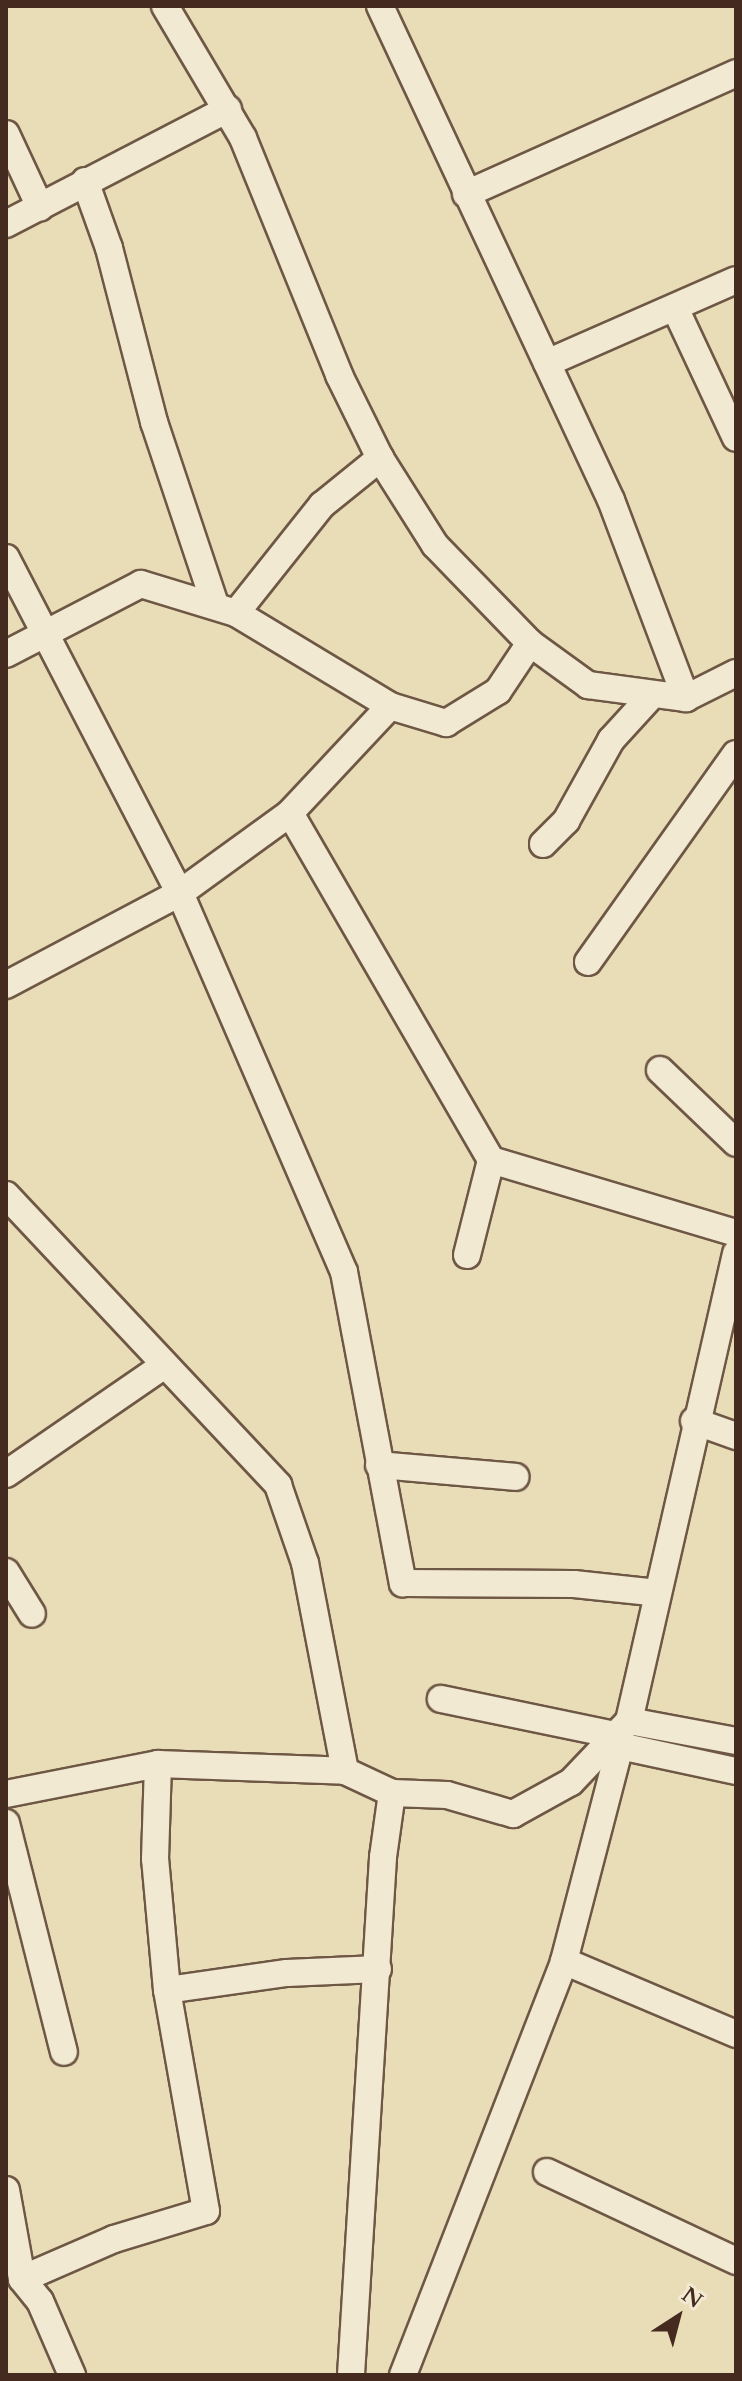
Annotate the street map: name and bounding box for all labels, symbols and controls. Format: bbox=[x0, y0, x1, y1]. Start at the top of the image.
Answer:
north arrow bbox=[638, 2277, 718, 2357]
text: N bbox=[676, 2280, 709, 2315]

